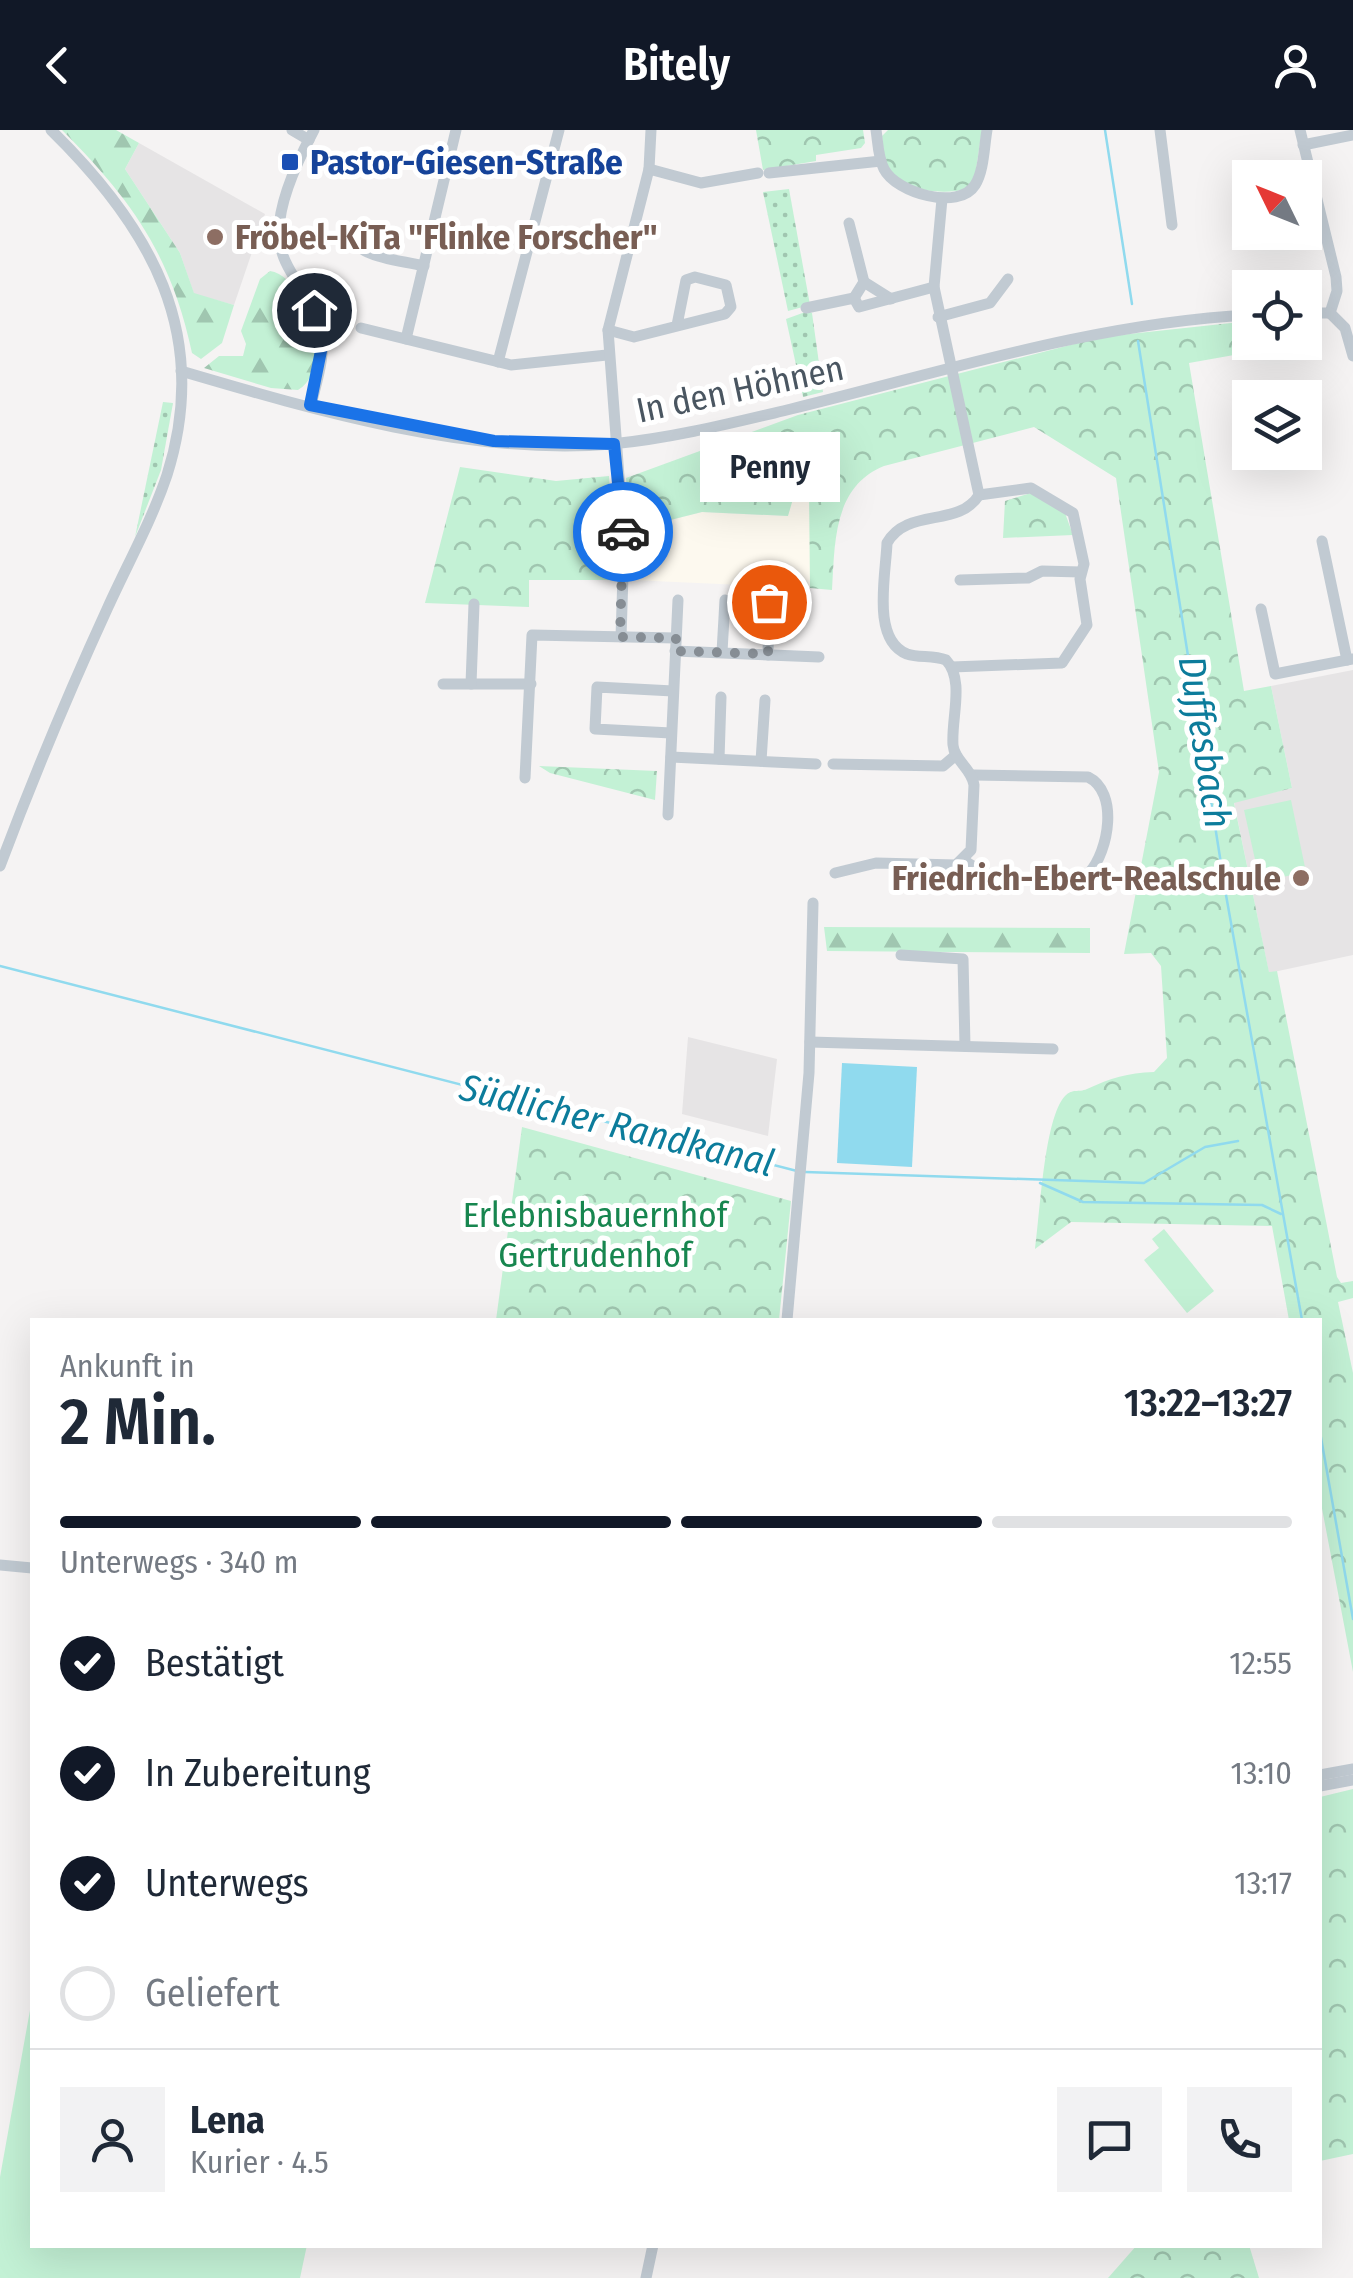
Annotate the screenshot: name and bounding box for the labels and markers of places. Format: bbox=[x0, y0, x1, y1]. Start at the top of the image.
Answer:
place label: Pastor-Giesen-Straße bbox=[310, 141, 623, 183]
marker: Pastor-Giesen-Straße bbox=[279, 151, 301, 173]
place label: Fröbel-KiTa "Flinke Forscher" bbox=[235, 216, 658, 258]
marker: Fröbel-KiTa "Flinke Forscher" bbox=[204, 226, 226, 248]
pin bbox=[272, 268, 357, 353]
callout: Penny bbox=[699, 432, 839, 502]
pin bbox=[727, 560, 812, 645]
place label: Friedrich-Ebert-Realschule bbox=[892, 857, 1281, 899]
marker: Friedrich-Ebert-Realschule bbox=[1290, 867, 1312, 889]

